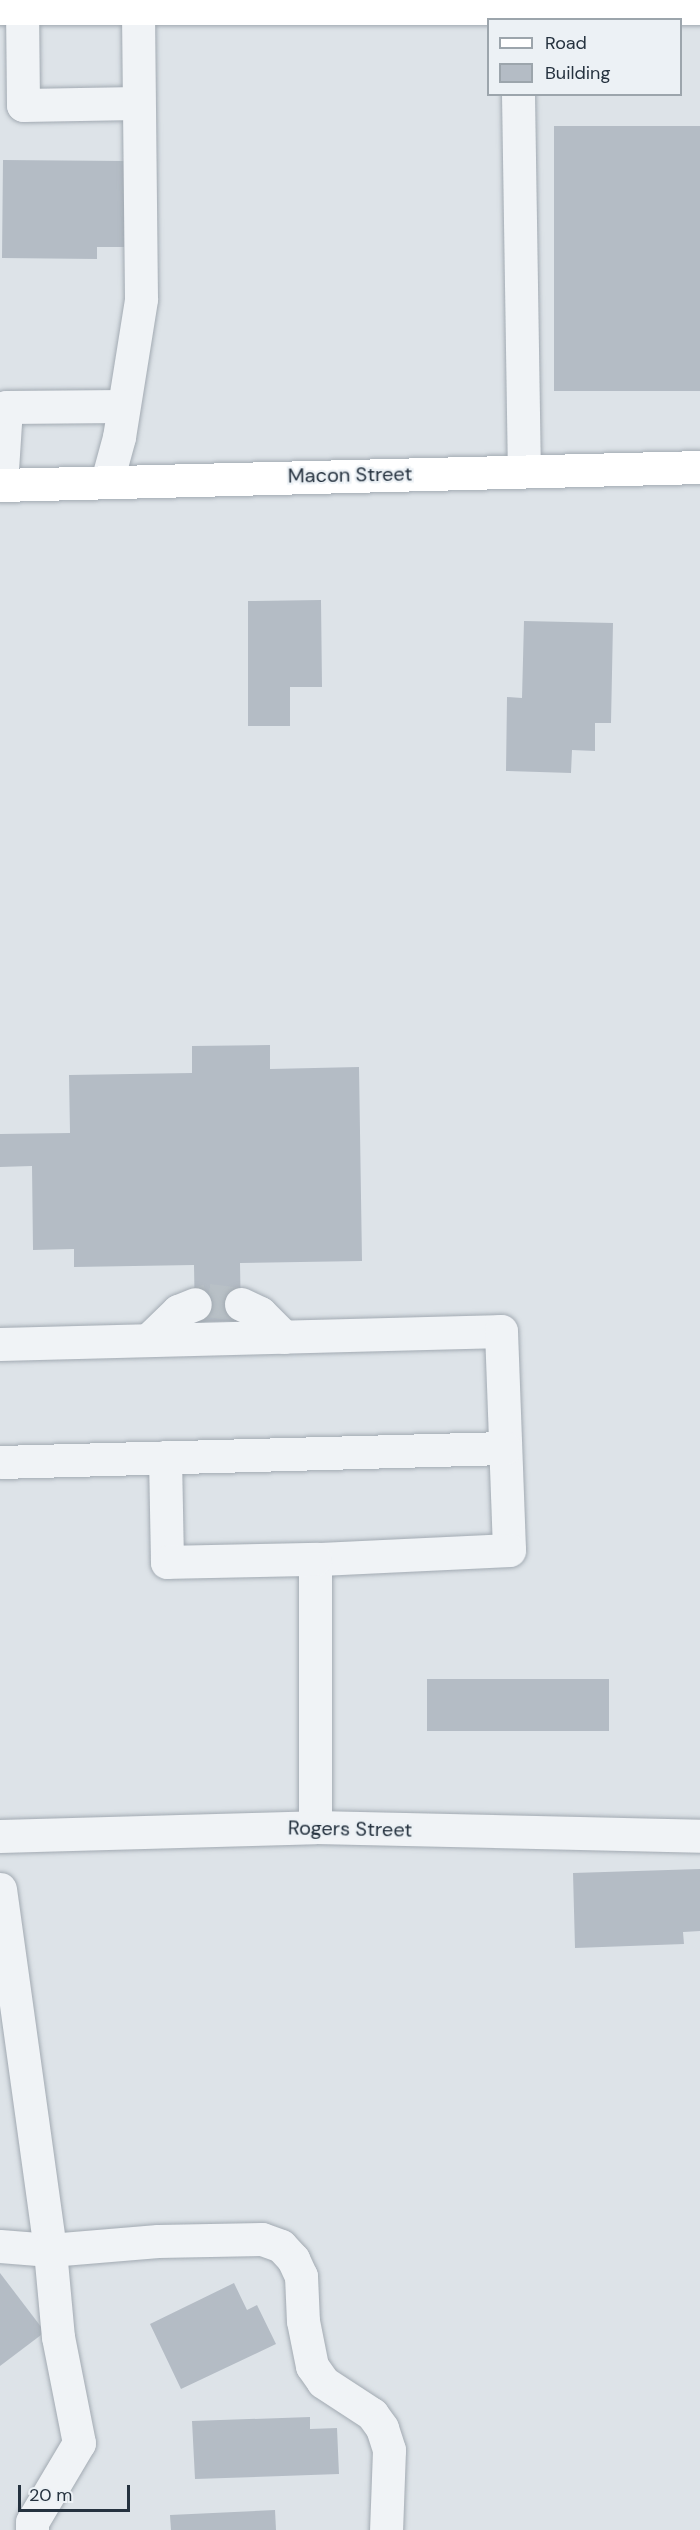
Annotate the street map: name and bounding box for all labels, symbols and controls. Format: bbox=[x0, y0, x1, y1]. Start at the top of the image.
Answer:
legend bbox=[487, 18, 682, 96]
text: Road bbox=[545, 31, 587, 55]
text: Building bbox=[545, 61, 610, 85]
street label: Macon Street bbox=[288, 462, 412, 488]
street label: Rogers Street bbox=[288, 1816, 412, 1842]
scale bar bbox=[21, 2473, 134, 2511]
text: 20 m bbox=[29, 2483, 72, 2507]

